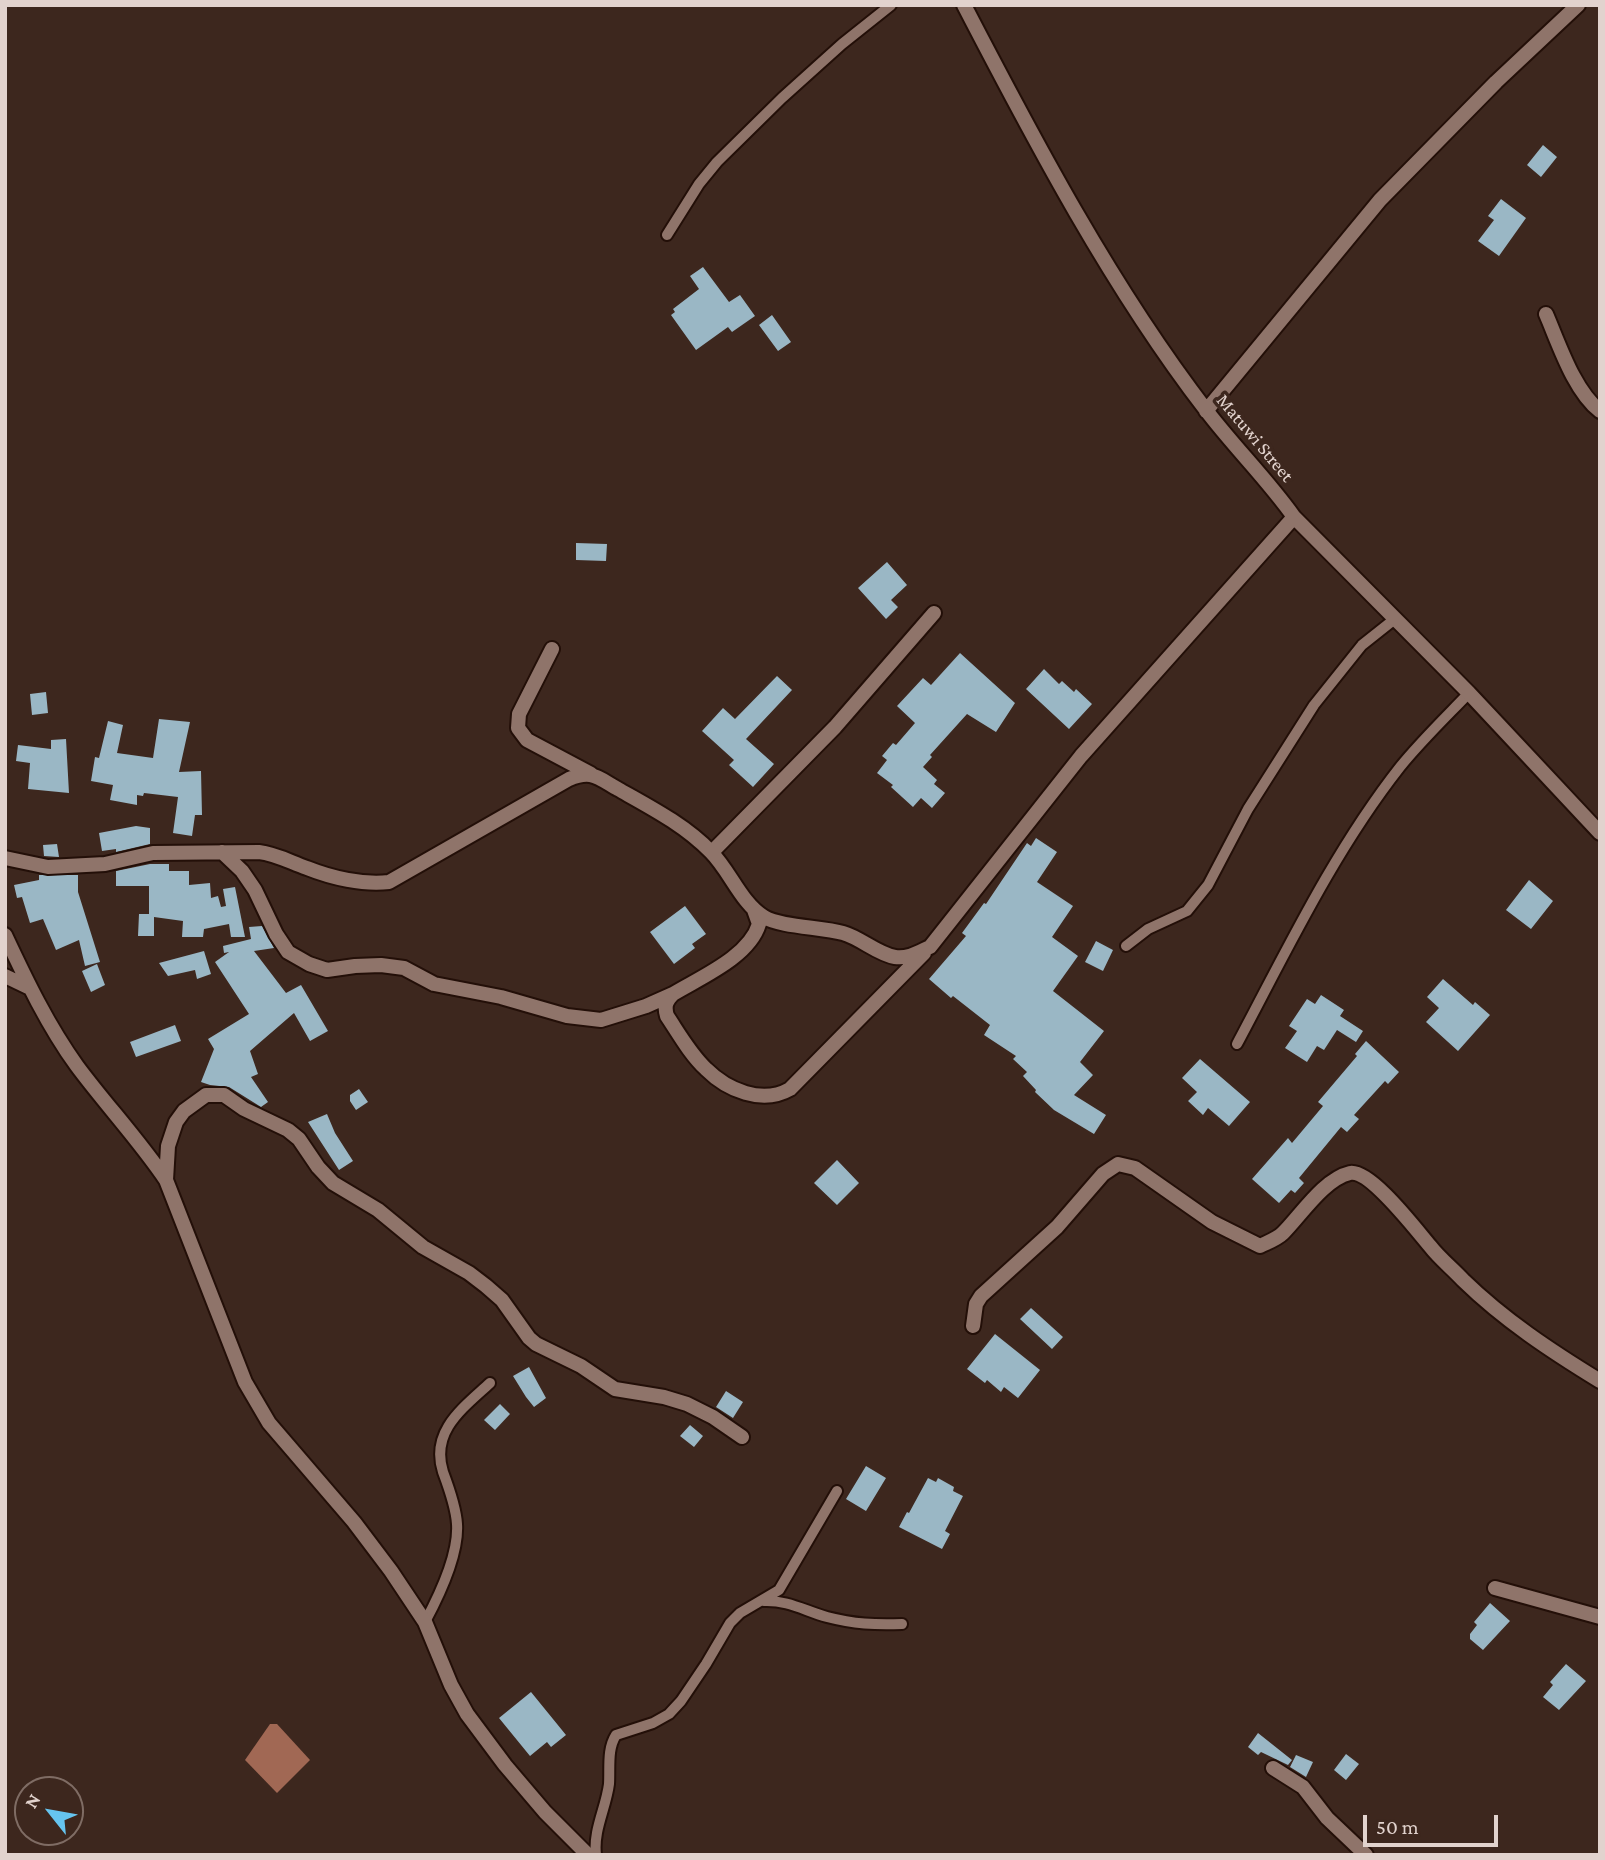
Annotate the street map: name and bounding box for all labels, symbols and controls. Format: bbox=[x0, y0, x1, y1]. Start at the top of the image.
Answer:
street label: Matuwi Street bbox=[1212, 389, 1298, 487]
north arrow bbox=[14, 1776, 84, 1846]
text: N bbox=[20, 1790, 45, 1812]
scale bar bbox=[1367, 1800, 1502, 1844]
text: 50 m bbox=[1376, 1815, 1419, 1839]

